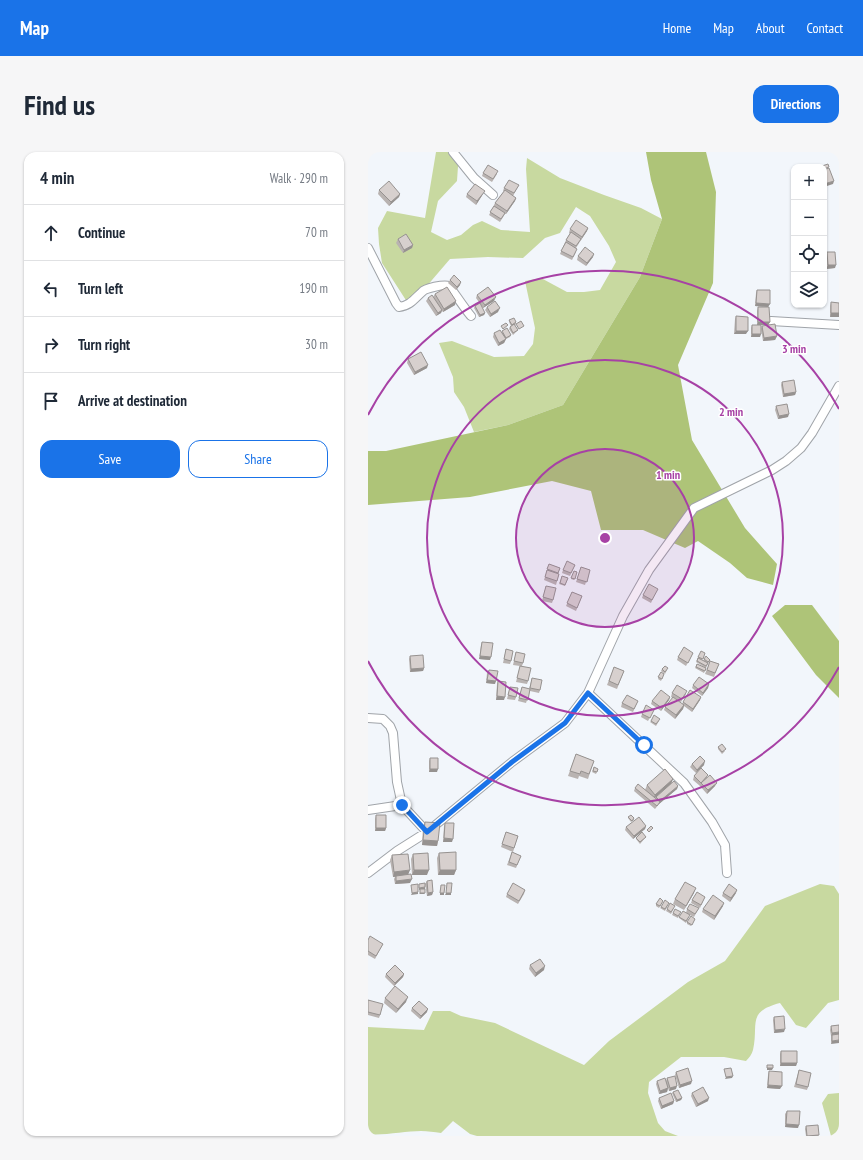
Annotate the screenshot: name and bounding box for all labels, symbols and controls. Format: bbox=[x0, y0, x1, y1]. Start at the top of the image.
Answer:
text: Map bbox=[20, 16, 49, 40]
text: Home bbox=[663, 19, 691, 37]
text: Map bbox=[713, 19, 734, 37]
text: About bbox=[756, 19, 785, 37]
text: Contact bbox=[807, 19, 843, 37]
button: Directions bbox=[753, 85, 839, 123]
text: Find us bbox=[24, 86, 95, 123]
map controls bbox=[791, 164, 827, 308]
button: + bbox=[791, 164, 827, 200]
text: 4 min bbox=[40, 167, 74, 189]
text: Walk · 290 m bbox=[270, 170, 328, 187]
button: − bbox=[791, 200, 827, 236]
icon: ahead bbox=[40, 222, 62, 244]
text: Continue bbox=[78, 223, 125, 242]
text: 70 m bbox=[305, 224, 328, 241]
button: locate bbox=[791, 236, 827, 272]
button: layers bbox=[791, 272, 827, 308]
icon: left bbox=[40, 278, 62, 300]
text: Turn left bbox=[78, 279, 123, 298]
text: 190 m bbox=[299, 280, 328, 297]
icon: right bbox=[40, 334, 62, 356]
text: Turn right bbox=[78, 335, 130, 354]
text: 30 m bbox=[305, 336, 328, 353]
text: 3 min bbox=[782, 341, 806, 356]
icon: arrive bbox=[40, 390, 62, 412]
text: Arrive at destination bbox=[78, 391, 187, 410]
text: 2 min bbox=[719, 404, 743, 419]
button: Save bbox=[40, 440, 180, 478]
button: Share bbox=[188, 440, 328, 478]
text: 1 min bbox=[656, 467, 680, 482]
centre of rings bbox=[598, 531, 612, 545]
route start bbox=[635, 736, 653, 754]
route end bbox=[393, 796, 411, 814]

